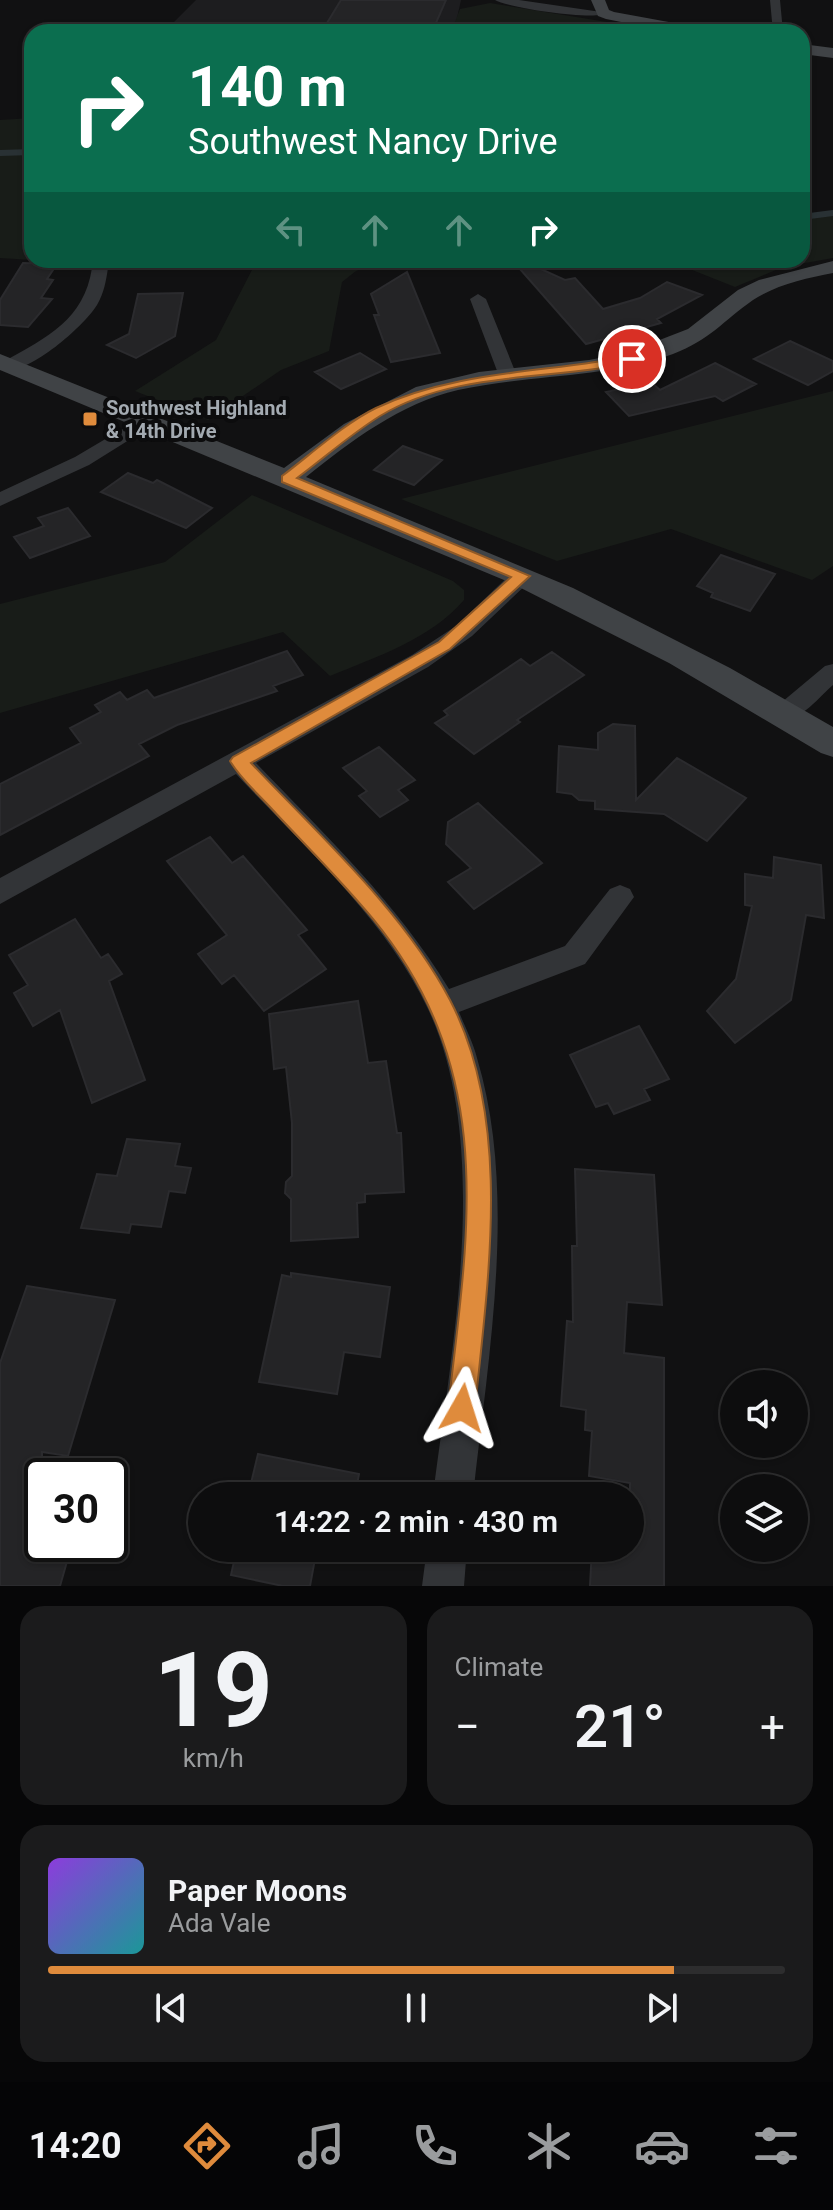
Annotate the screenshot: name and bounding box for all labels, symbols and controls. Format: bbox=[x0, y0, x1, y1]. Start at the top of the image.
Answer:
text: 140 m bbox=[188, 54, 347, 120]
icon: right bbox=[56, 56, 160, 160]
text: Southwest Nancy Drive bbox=[188, 121, 558, 163]
icon: left bbox=[269, 208, 313, 252]
icon: ahead bbox=[353, 208, 397, 252]
icon: ahead bbox=[437, 208, 481, 252]
icon: right bbox=[521, 208, 565, 252]
pin bbox=[598, 325, 666, 393]
icon: arrive bbox=[610, 337, 654, 381]
place label: Southwest Highland & 14th Drive bbox=[106, 396, 287, 443]
marker: Southwest Highland & 14th Drive bbox=[81, 410, 99, 428]
position arrow bbox=[420, 1366, 504, 1450]
map controls bbox=[720, 1370, 808, 1562]
button: sound bbox=[720, 1370, 808, 1458]
speed limit sign: 30 bbox=[24, 1458, 128, 1562]
button: layers bbox=[720, 1474, 808, 1562]
text: 14:22 · 2 min · 430 m bbox=[274, 1504, 558, 1539]
text: 19 bbox=[154, 1630, 273, 1751]
text: Climate bbox=[455, 1652, 543, 1682]
text: 21° bbox=[574, 1691, 666, 1762]
text: − bbox=[455, 1701, 480, 1753]
text: + bbox=[760, 1701, 785, 1753]
text: km/h bbox=[183, 1743, 244, 1773]
text: Paper Moons bbox=[168, 1873, 347, 1908]
text: Ada Vale bbox=[168, 1908, 270, 1938]
icon: previous bbox=[149, 1986, 193, 2030]
icon: pause bbox=[394, 1986, 438, 2030]
icon: next bbox=[640, 1986, 684, 2030]
icon: directions bbox=[179, 2118, 235, 2174]
icon: music bbox=[293, 2118, 349, 2174]
icon: phone bbox=[407, 2118, 463, 2174]
icon: climate bbox=[521, 2118, 577, 2174]
icon: car bbox=[634, 2118, 690, 2174]
icon: filters bbox=[748, 2118, 804, 2174]
text: 14:20 bbox=[29, 2125, 122, 2167]

